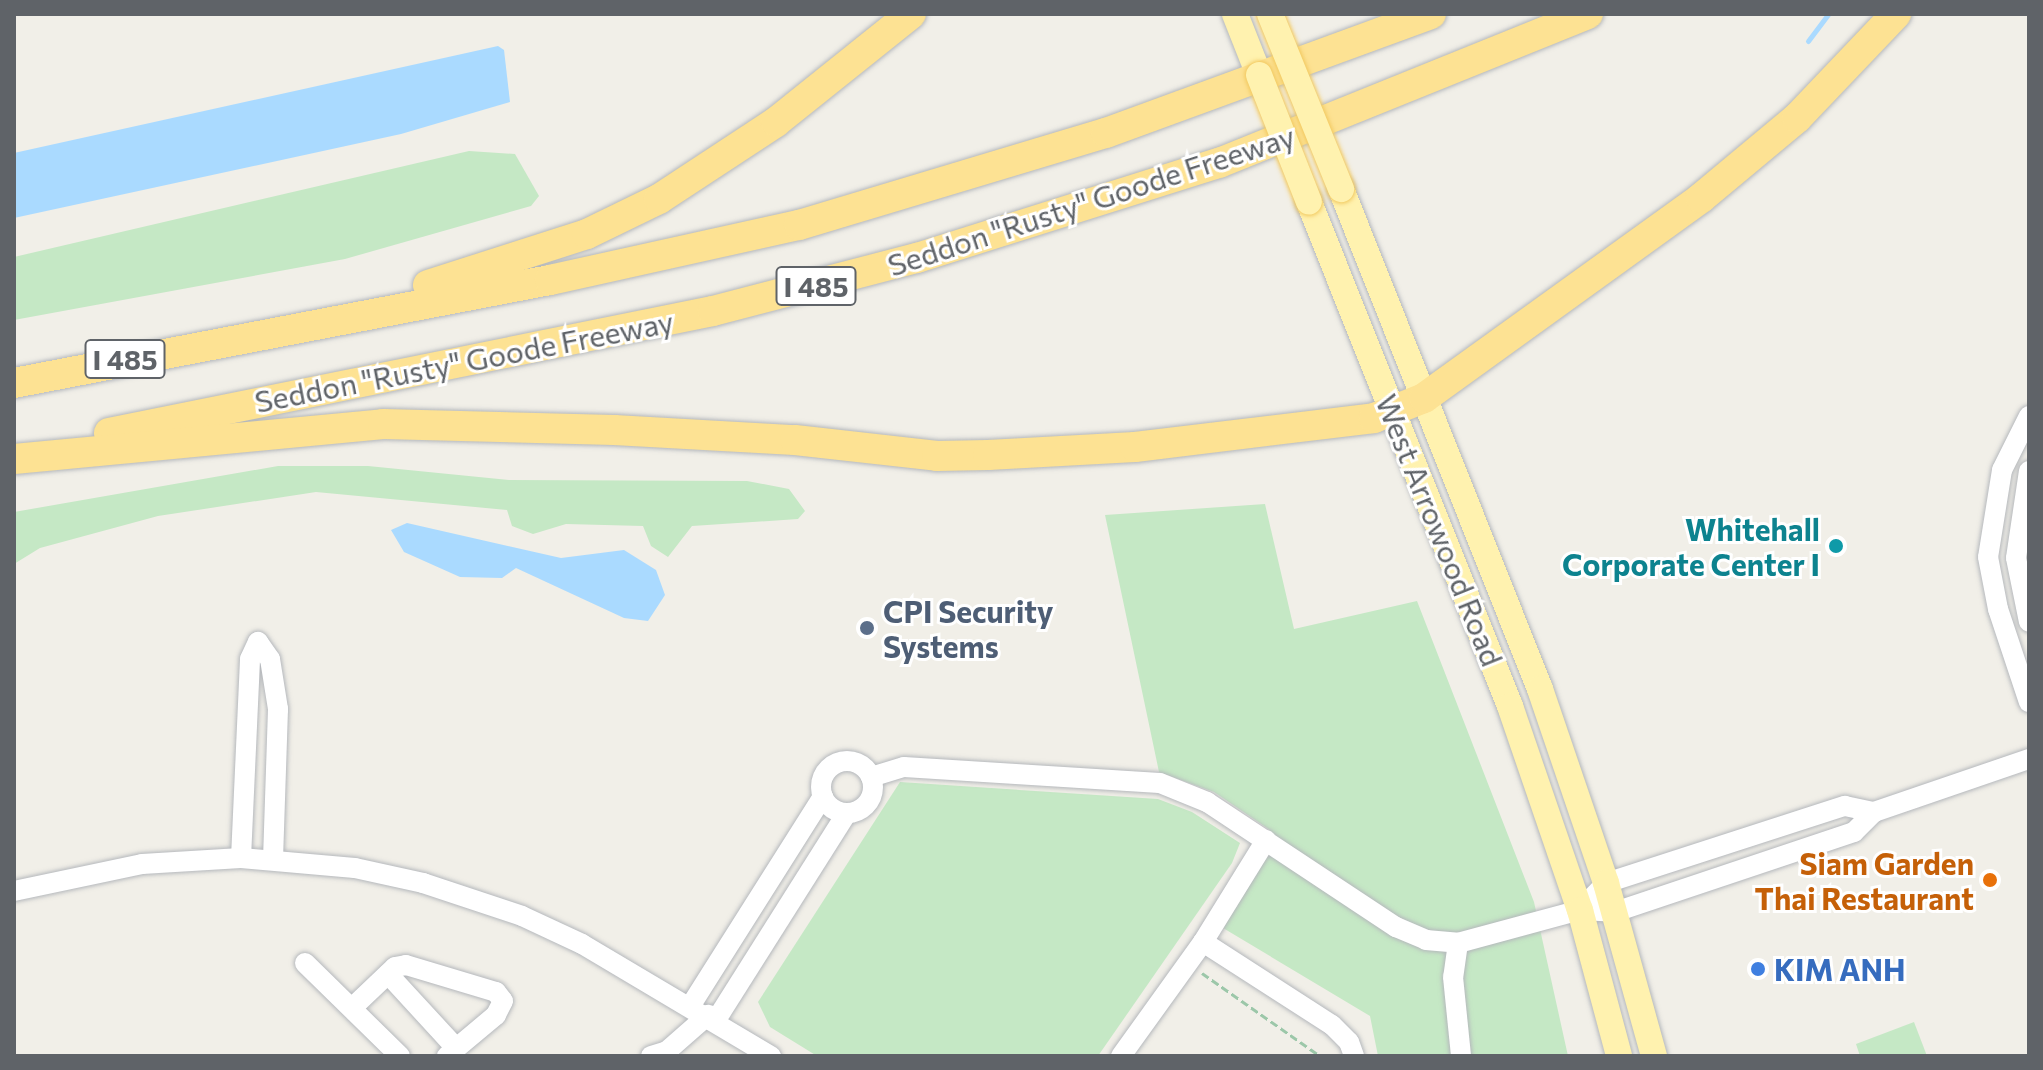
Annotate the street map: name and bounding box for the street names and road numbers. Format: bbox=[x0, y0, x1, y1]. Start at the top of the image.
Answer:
street label: Seddon "Rusty" Goode Freeway bbox=[883, 117, 1299, 283]
road number: I 485 bbox=[774, 262, 858, 310]
street label: Seddon "Rusty" Goode Freeway bbox=[252, 303, 676, 419]
road number: I 485 bbox=[83, 335, 167, 383]
street label: West Arrowood Road bbox=[1369, 389, 1511, 671]

